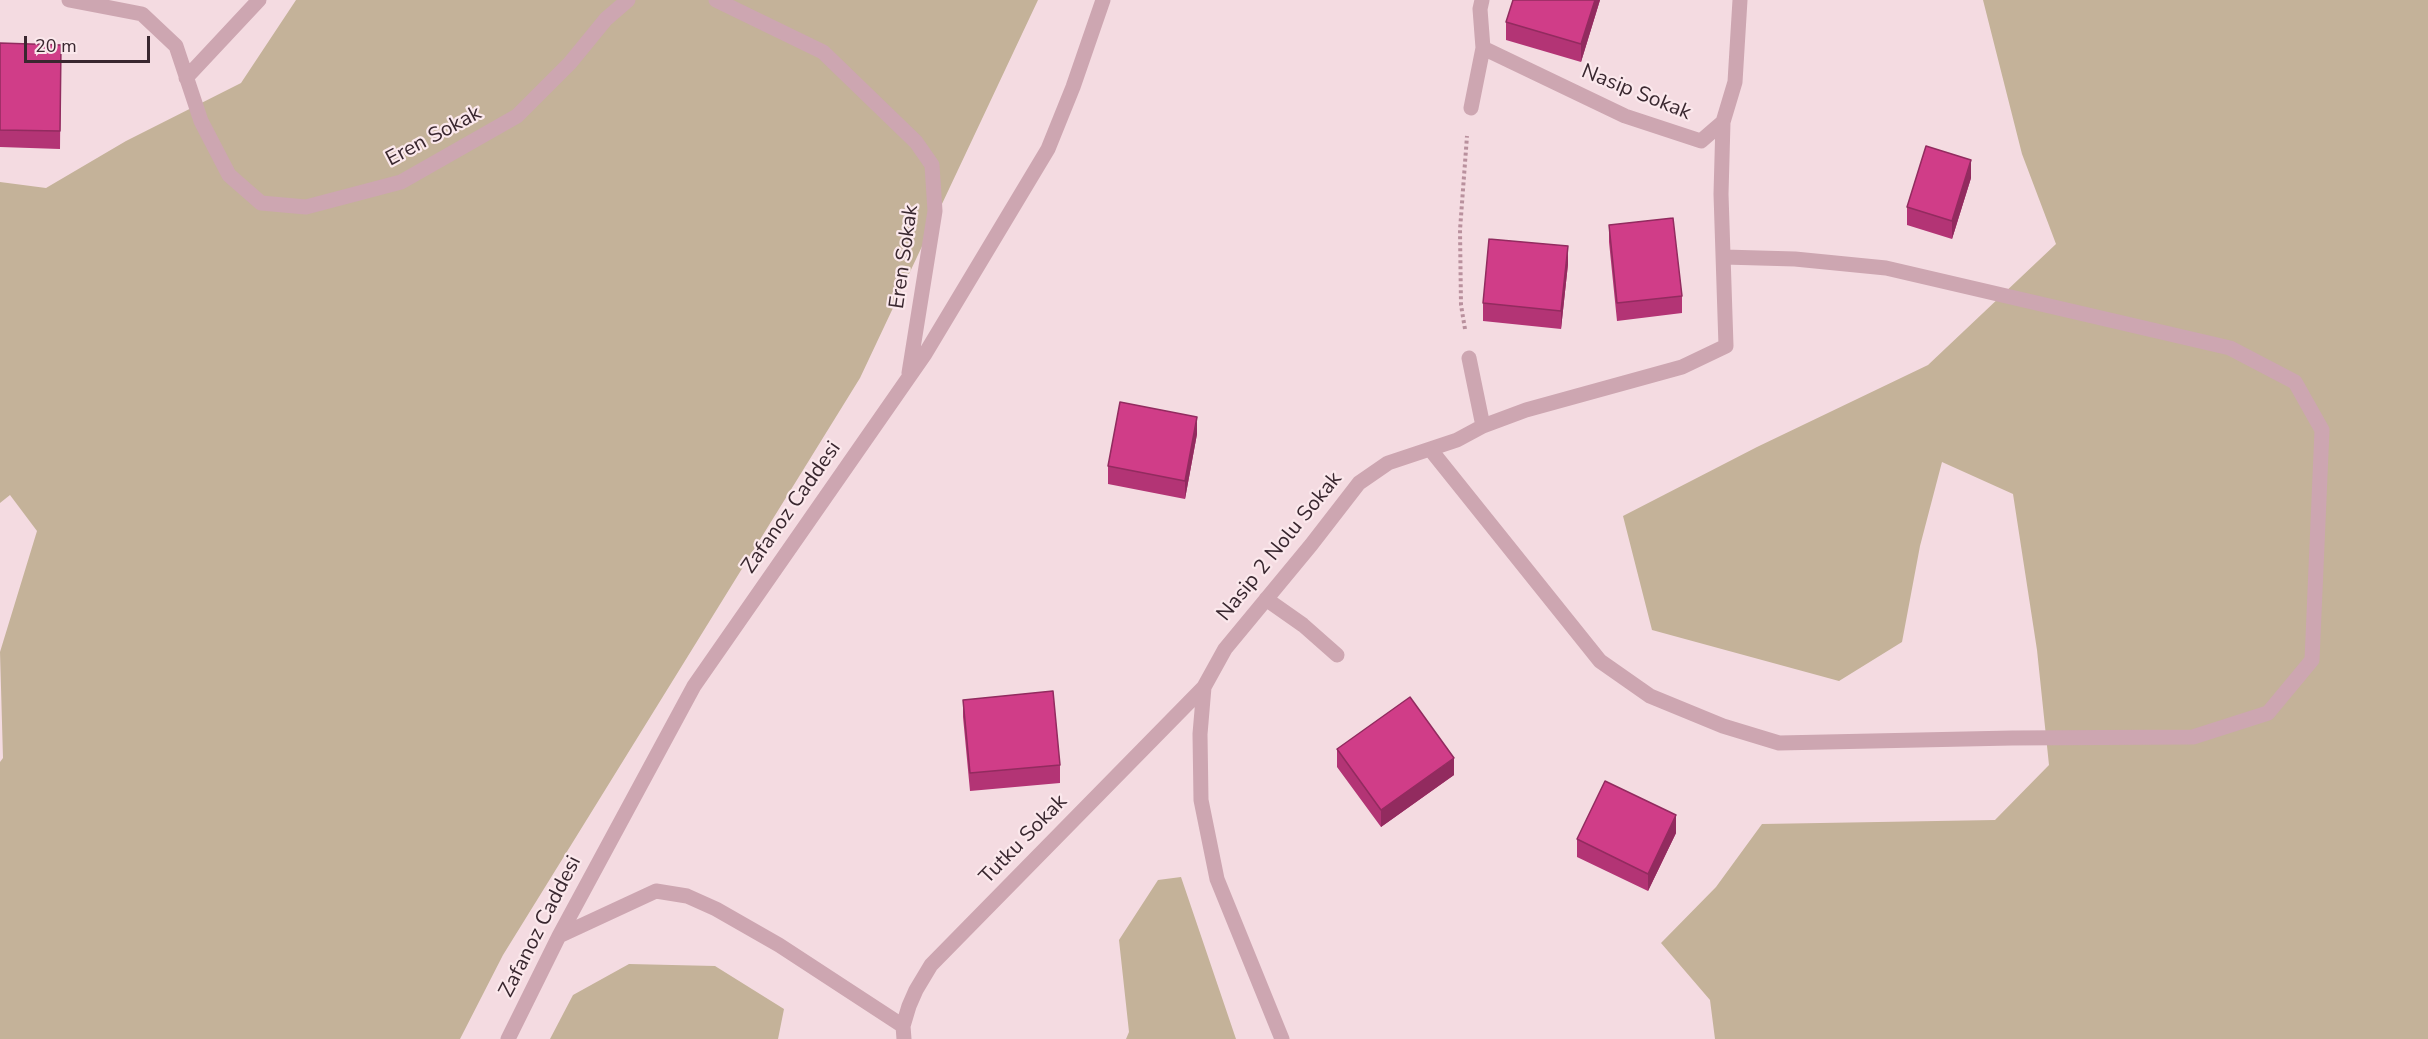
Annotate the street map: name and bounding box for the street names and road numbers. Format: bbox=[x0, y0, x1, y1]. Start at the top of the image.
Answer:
street label: Nasip Sokak bbox=[1578, 60, 1694, 126]
street label: Eren Sokak bbox=[382, 101, 486, 173]
street label: Eren Sokak bbox=[885, 203, 925, 311]
street label: Zafanoz Caddesi bbox=[737, 437, 847, 579]
street label: Nasip 2 Nolu Sokak bbox=[1212, 467, 1348, 627]
street label: Tutku Sokak bbox=[975, 790, 1073, 890]
street label: Zafanoz Caddesi bbox=[494, 852, 588, 1002]

